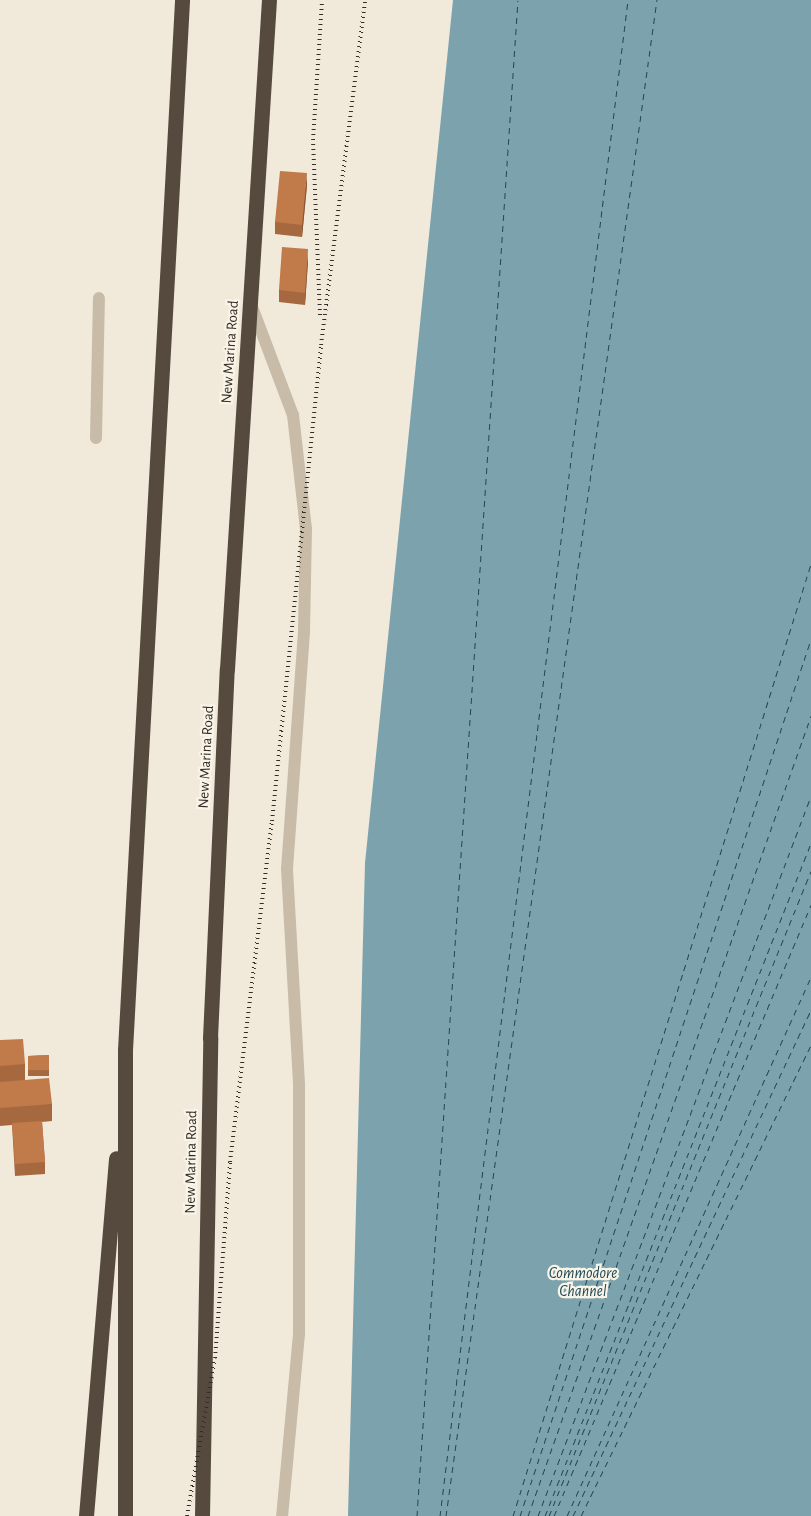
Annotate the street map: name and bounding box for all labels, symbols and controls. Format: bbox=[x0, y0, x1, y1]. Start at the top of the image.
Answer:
street label: New Marina Road bbox=[217, 300, 243, 404]
street label: New Marina Road bbox=[194, 705, 218, 809]
street label: New Marina Road bbox=[181, 1110, 201, 1214]
water label: Commodore Channel bbox=[549, 1263, 617, 1301]

